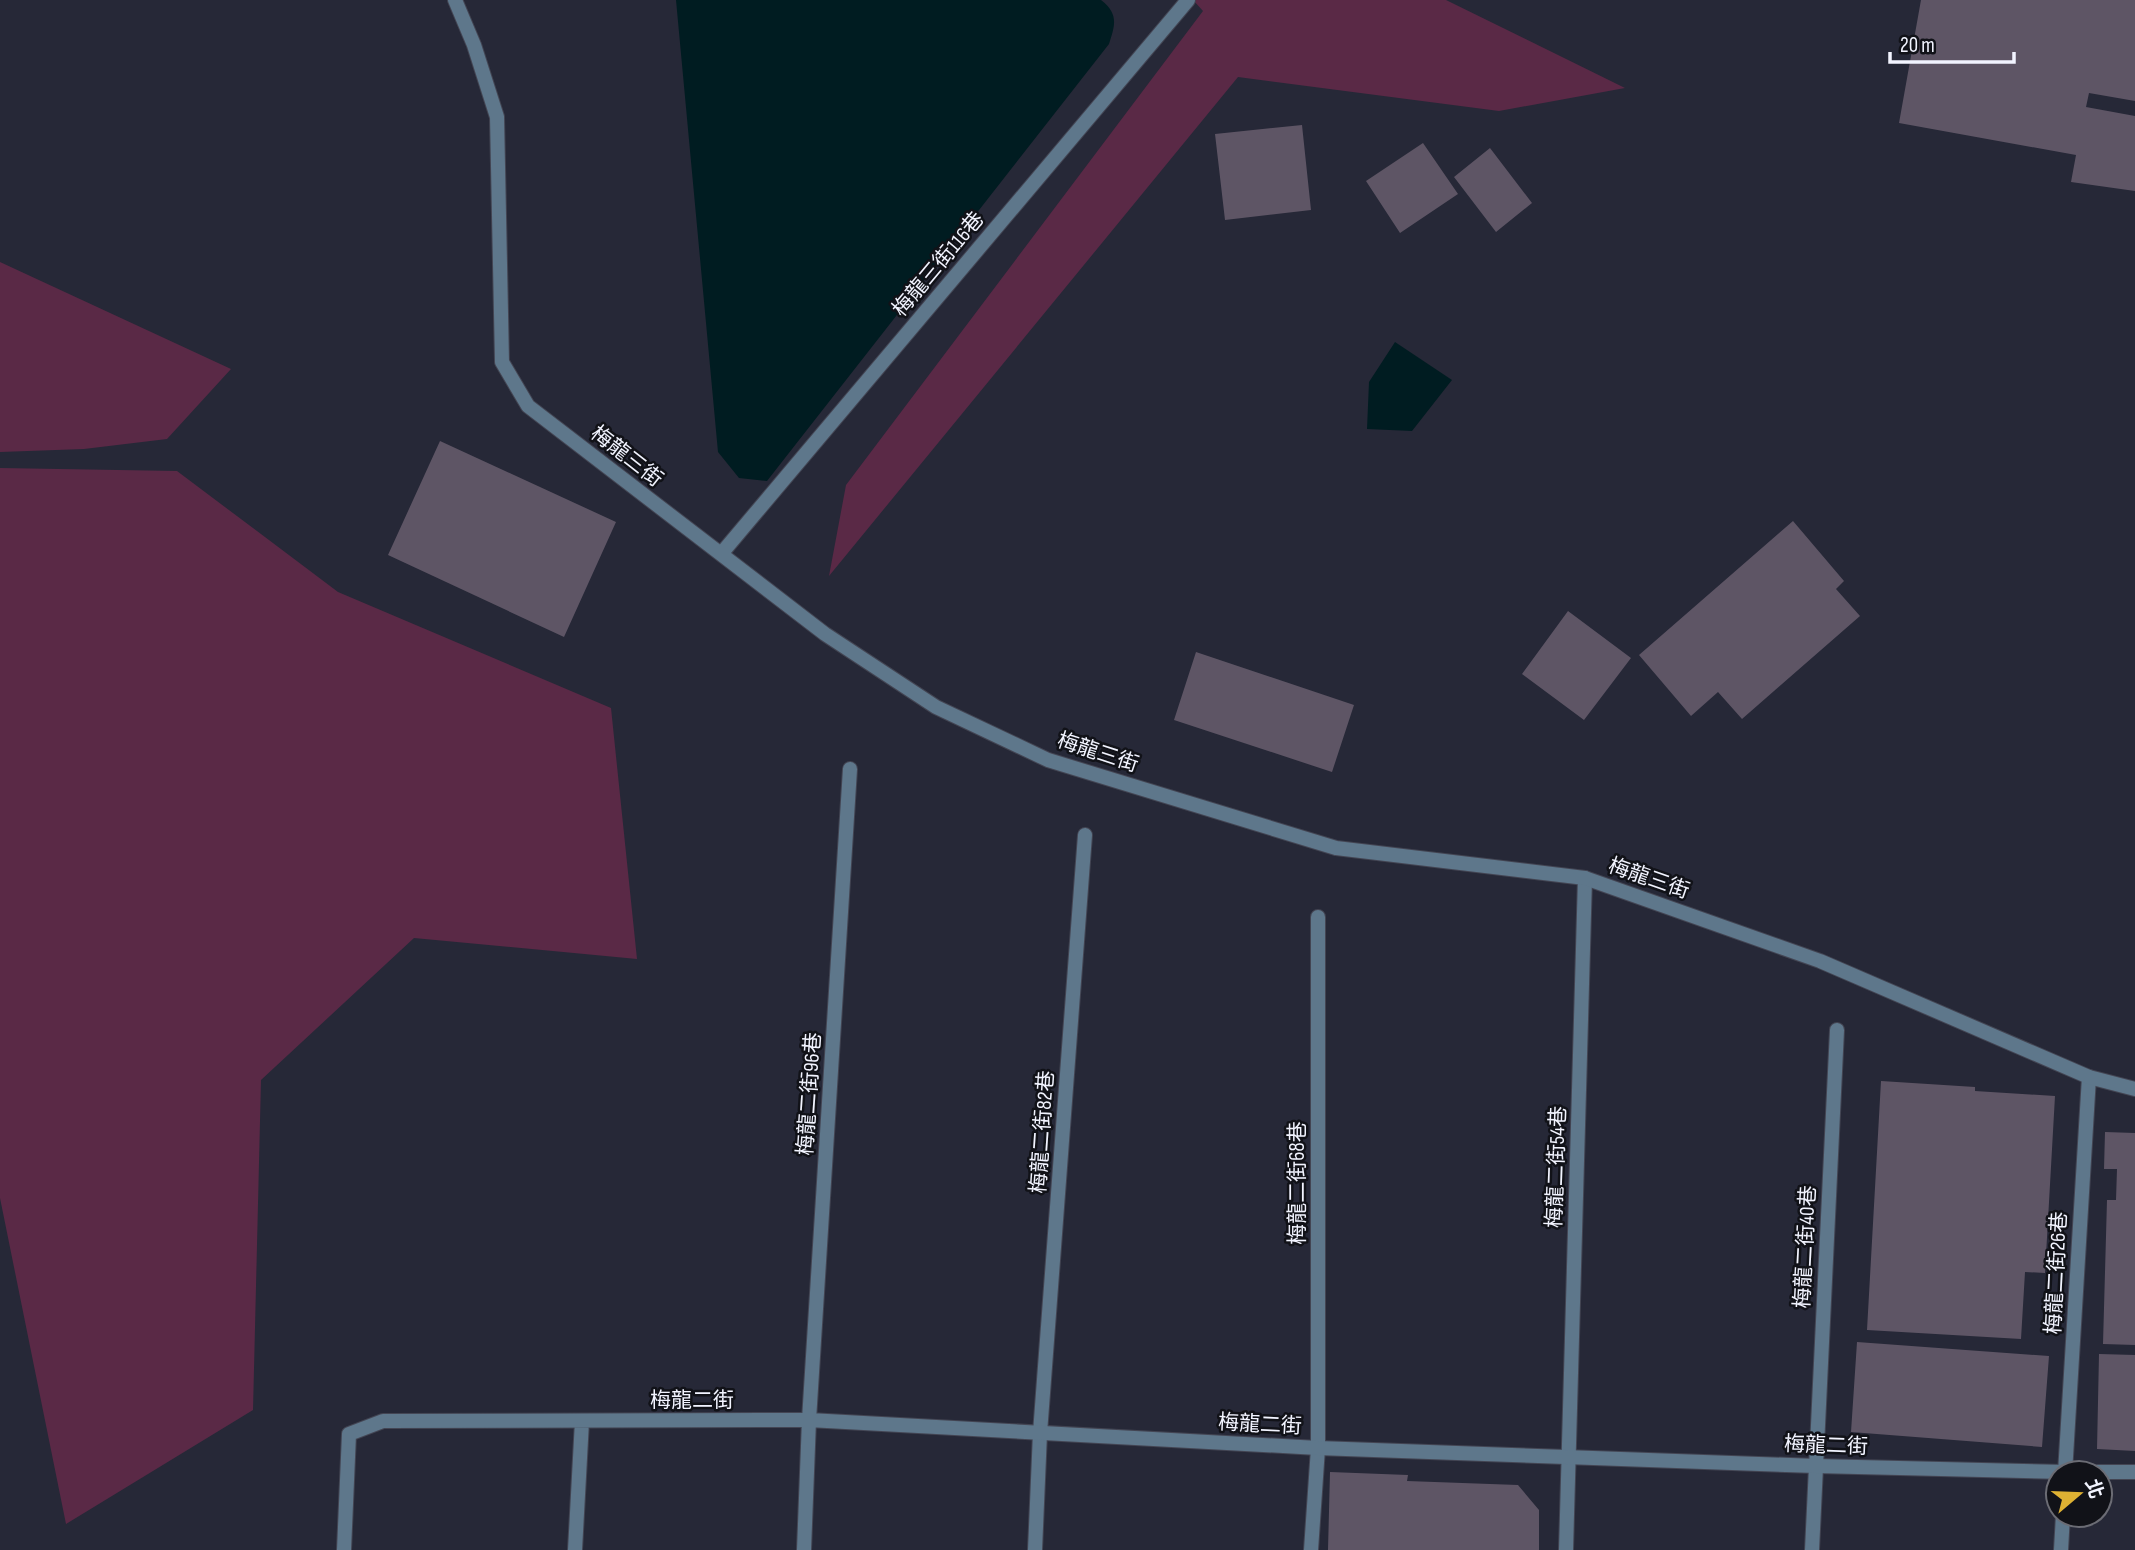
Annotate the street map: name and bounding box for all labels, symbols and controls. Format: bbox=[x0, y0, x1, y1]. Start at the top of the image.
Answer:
scale bar bbox=[1890, 21, 2014, 65]
text: 20 m bbox=[1900, 33, 1935, 58]
street label: 梅龍三街116巷 bbox=[887, 207, 989, 322]
street label: 梅龍三街 bbox=[586, 421, 667, 492]
street label: 梅龍三街 bbox=[1054, 728, 1142, 777]
street label: 梅龍三街 bbox=[1605, 853, 1693, 904]
street label: 梅龍二街96巷 bbox=[793, 1032, 826, 1157]
street label: 梅龍二街82巷 bbox=[1026, 1070, 1059, 1194]
street label: 梅龍二街54巷 bbox=[1542, 1105, 1571, 1229]
street label: 梅龍二街68巷 bbox=[1285, 1121, 1310, 1245]
street label: 梅龍二街40巷 bbox=[1790, 1185, 1821, 1309]
street label: 梅龍二街26巷 bbox=[2041, 1211, 2072, 1335]
street label: 梅龍二街 bbox=[650, 1388, 734, 1413]
street label: 梅龍二街 bbox=[1217, 1410, 1303, 1439]
street label: 梅龍二街 bbox=[1784, 1432, 1868, 1459]
north arrow bbox=[2044, 1459, 2114, 1529]
text: 北 bbox=[2080, 1476, 2108, 1502]

